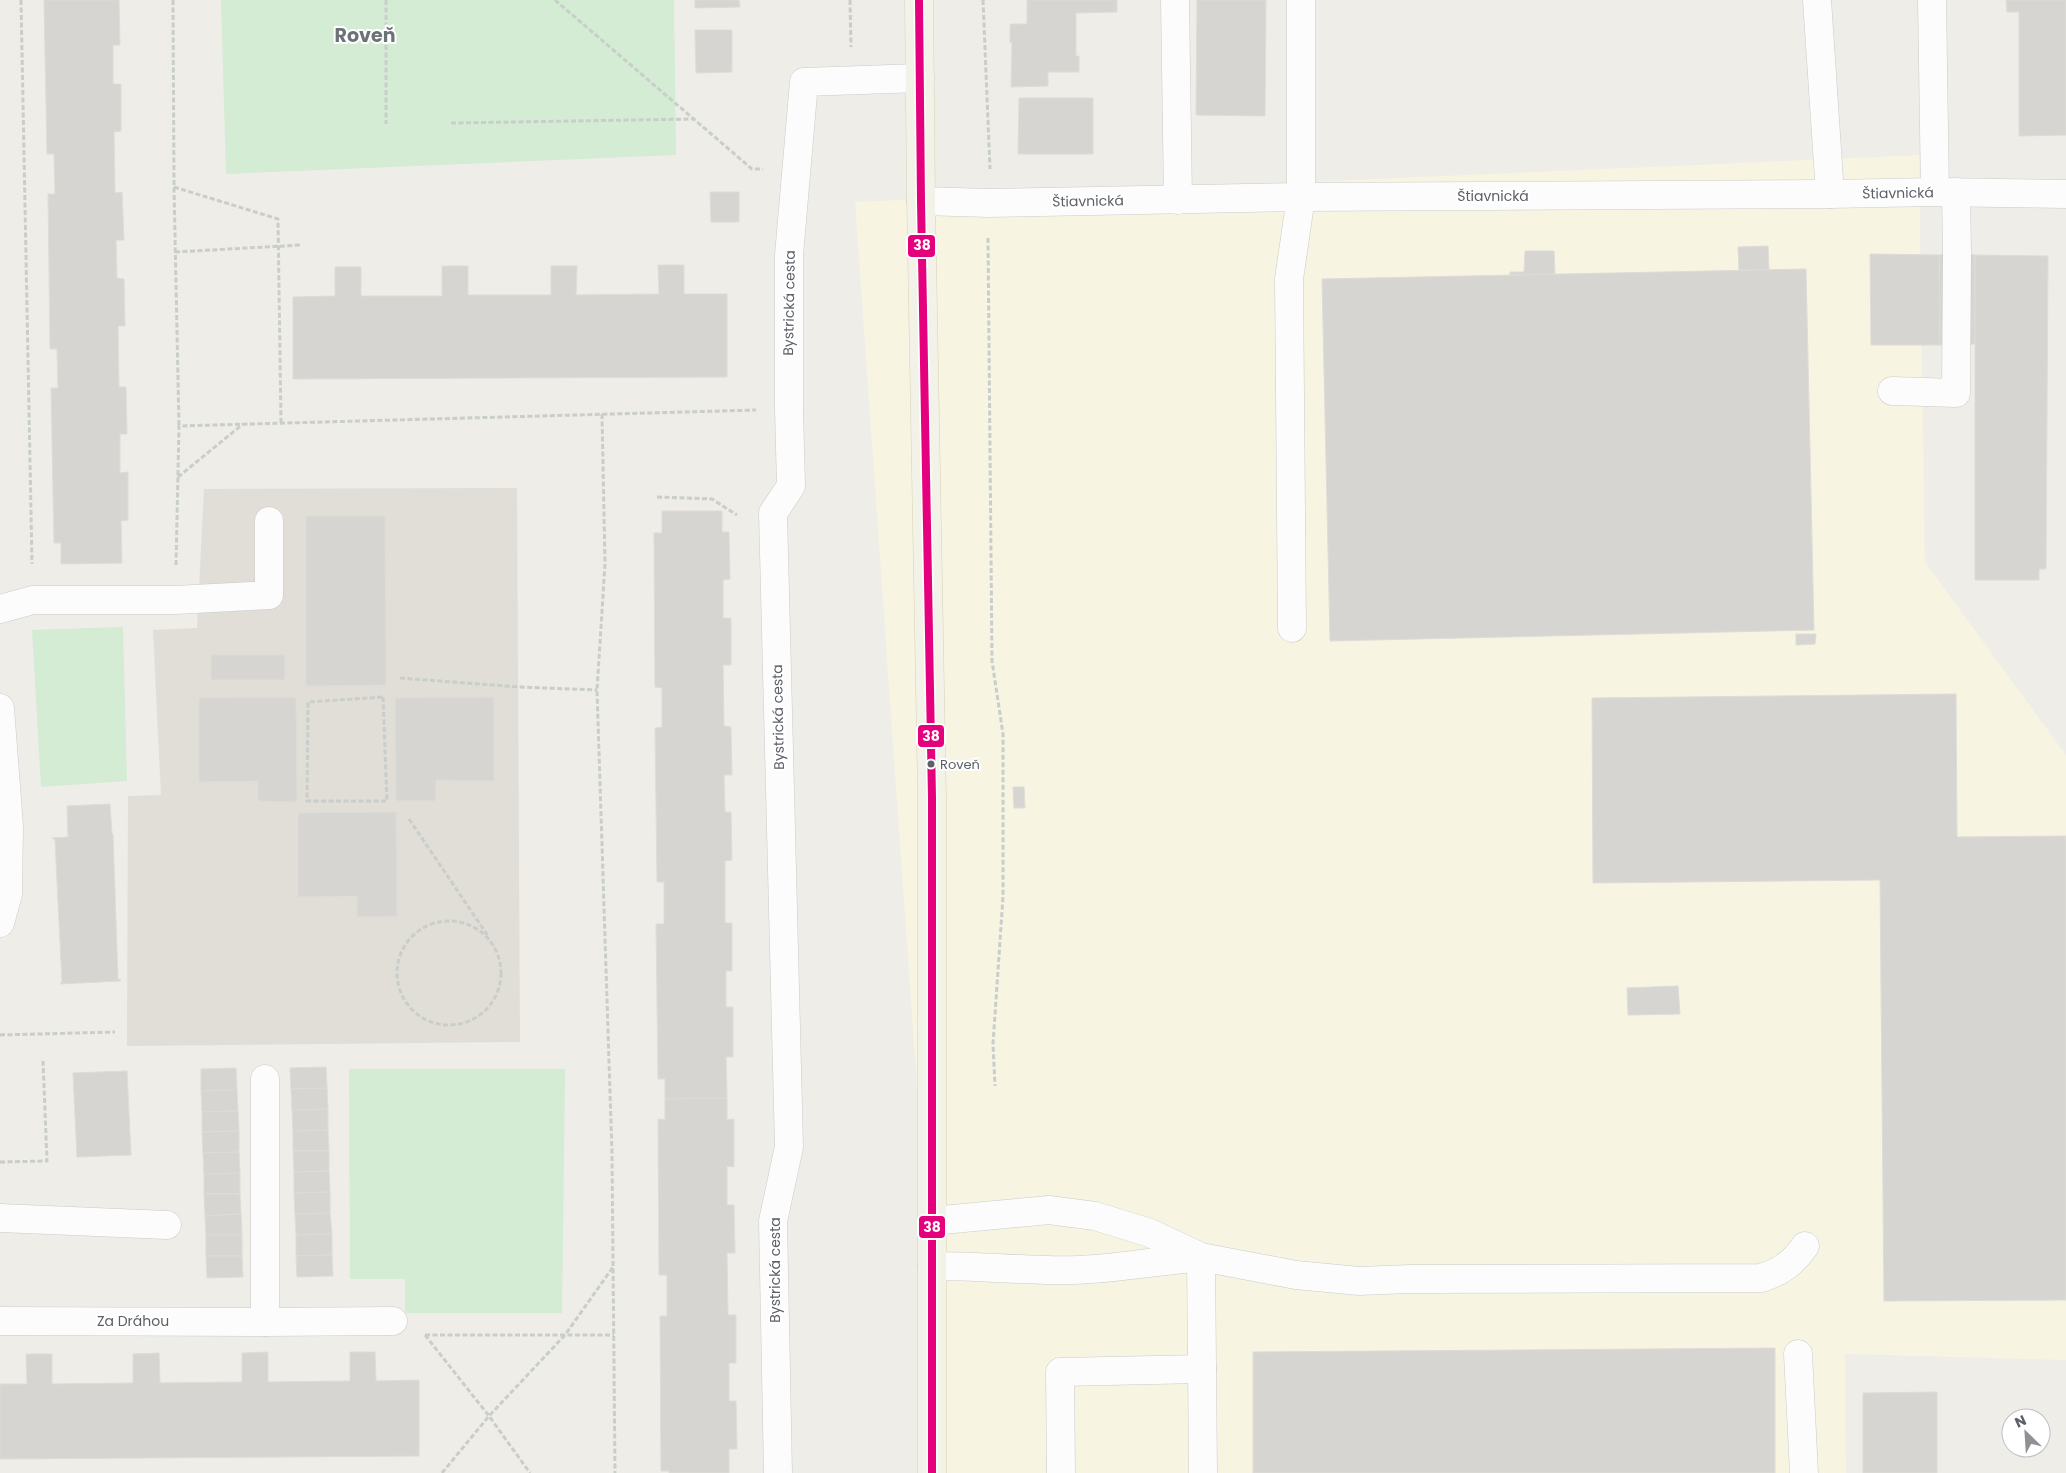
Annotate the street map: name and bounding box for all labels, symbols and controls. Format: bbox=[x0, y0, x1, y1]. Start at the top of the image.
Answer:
district label: Roveň bbox=[335, 22, 395, 49]
street label: Štiavnická bbox=[1862, 182, 1934, 204]
street label: Štiavnická bbox=[1457, 186, 1529, 206]
street label: Štiavnická bbox=[1052, 190, 1124, 212]
line badge: 38 bbox=[907, 234, 936, 258]
text: 38 bbox=[913, 235, 931, 255]
street label: Bystrická cesta bbox=[778, 250, 800, 356]
street label: Bystrická cesta bbox=[767, 664, 789, 770]
line badge: 38 bbox=[917, 724, 945, 748]
text: 38 bbox=[922, 726, 940, 746]
place label: Roveň bbox=[940, 755, 980, 774]
marker: Roveň bbox=[926, 759, 936, 769]
line badge: 38 bbox=[918, 1215, 946, 1239]
street label: Bystrická cesta bbox=[765, 1217, 785, 1323]
text: 38 bbox=[923, 1217, 941, 1237]
street label: Za Dráhou bbox=[97, 1311, 169, 1331]
north arrow bbox=[2001, 1408, 2051, 1458]
text: N bbox=[2012, 1410, 2030, 1433]

